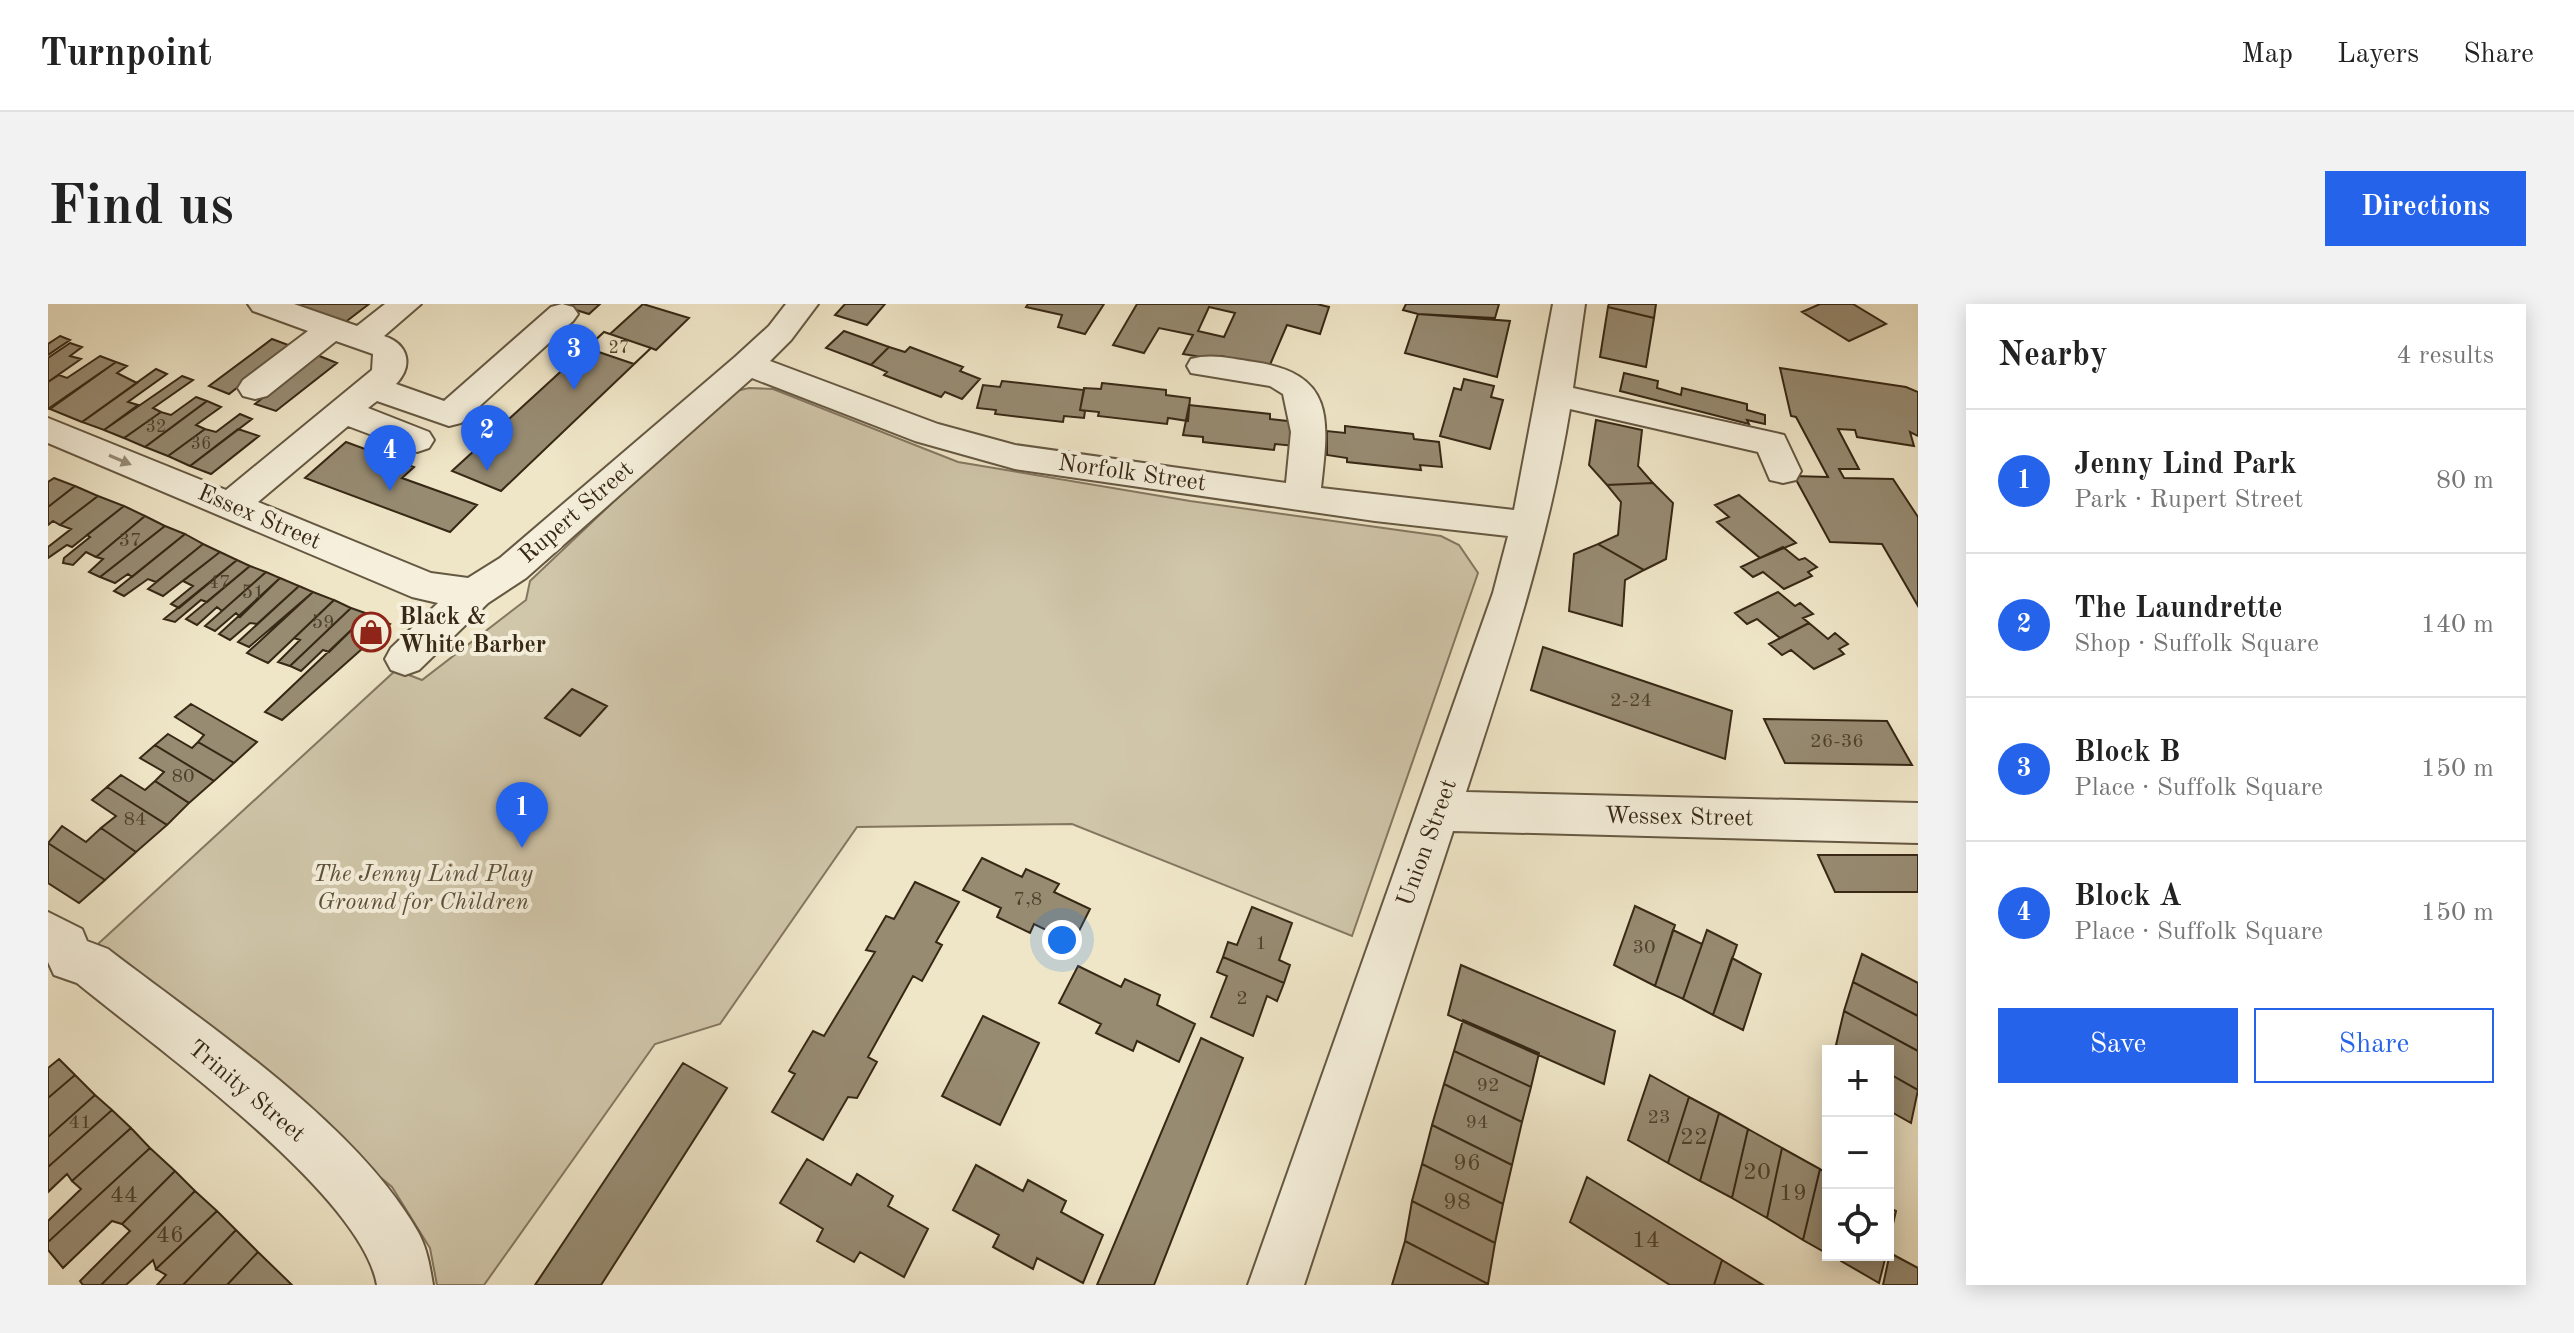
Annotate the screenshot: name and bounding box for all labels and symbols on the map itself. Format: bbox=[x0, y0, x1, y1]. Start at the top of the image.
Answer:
pin: 3 bbox=[548, 324, 600, 390]
house number: 27 bbox=[609, 339, 629, 357]
pin: 2 bbox=[461, 405, 513, 471]
house number: 32 bbox=[146, 418, 166, 436]
pin: 4 bbox=[364, 425, 416, 491]
house number: 36 bbox=[191, 435, 211, 453]
street label: Norfolk Street bbox=[1056, 452, 1208, 496]
one-way arrow bbox=[108, 454, 132, 467]
street label: Rupert Street bbox=[516, 457, 638, 569]
street label: Essex Street bbox=[194, 481, 324, 555]
house number: 37 bbox=[118, 531, 142, 551]
house number: 47 bbox=[207, 573, 231, 593]
house number: 51 bbox=[241, 583, 265, 603]
place label: Black & White Barber bbox=[399, 606, 546, 658]
shop icon: Black & White Barber bbox=[350, 611, 392, 653]
house number: 59 bbox=[311, 613, 335, 633]
house number: 2-24 bbox=[1610, 691, 1652, 711]
house number: 26-36 bbox=[1810, 732, 1864, 752]
house number: 80 bbox=[171, 767, 195, 787]
street label: Union Street bbox=[1394, 776, 1462, 910]
pin: 1 bbox=[496, 782, 548, 848]
street label: Wessex Street bbox=[1604, 805, 1754, 831]
house number: 84 bbox=[123, 810, 147, 830]
park label: The Jenny Lind Play Ground for Children bbox=[313, 863, 534, 915]
house number: 7,8 bbox=[1014, 890, 1042, 910]
your location bbox=[1042, 920, 1082, 960]
house number: 1 bbox=[1255, 934, 1267, 954]
house number: 30 bbox=[1632, 938, 1656, 958]
house number: 2 bbox=[1236, 989, 1248, 1009]
street label: Trinity Street bbox=[183, 1036, 309, 1148]
house number: 92 bbox=[1476, 1076, 1500, 1096]
house number: 23 bbox=[1647, 1108, 1671, 1128]
house number: 41 bbox=[68, 1113, 92, 1133]
house number: 94 bbox=[1465, 1113, 1489, 1133]
house number: 22 bbox=[1680, 1126, 1708, 1150]
house number: 96 bbox=[1453, 1152, 1481, 1176]
house number: 20 bbox=[1743, 1161, 1771, 1185]
house number: 19 bbox=[1779, 1182, 1807, 1206]
house number: 44 bbox=[110, 1184, 138, 1208]
house number: 98 bbox=[1443, 1191, 1471, 1215]
house number: 46 bbox=[156, 1224, 184, 1248]
house number: 14 bbox=[1632, 1229, 1660, 1253]

